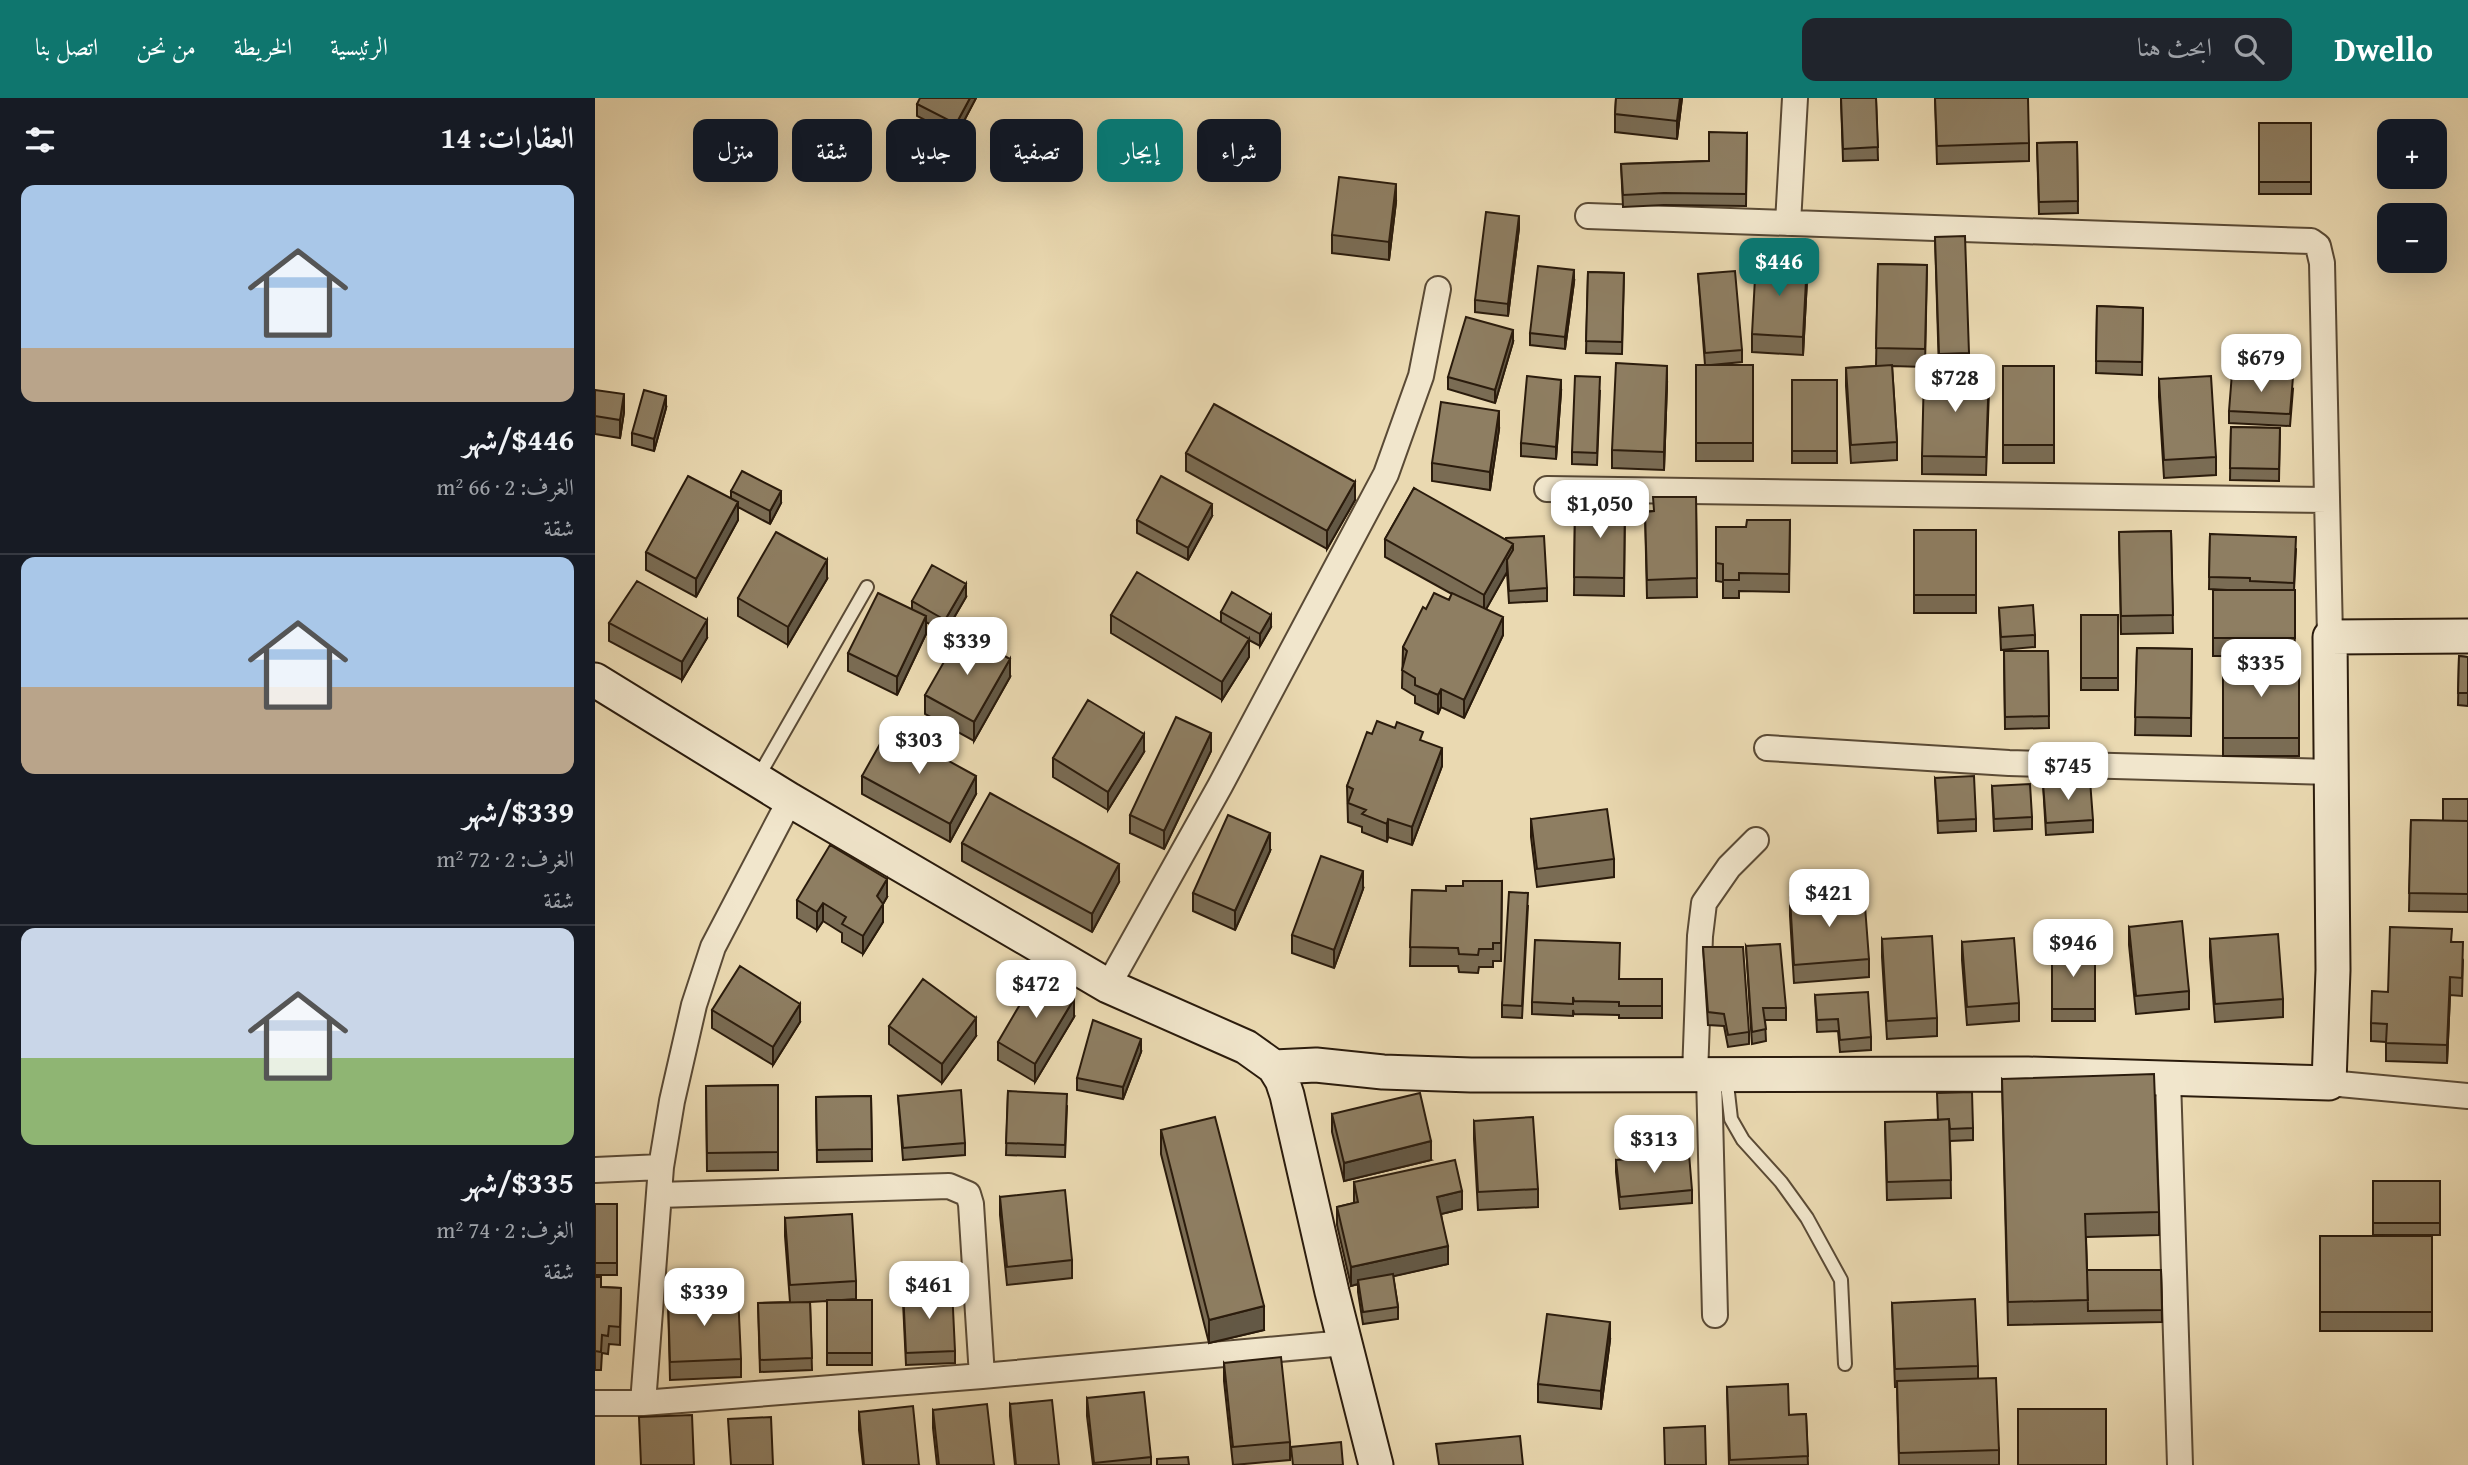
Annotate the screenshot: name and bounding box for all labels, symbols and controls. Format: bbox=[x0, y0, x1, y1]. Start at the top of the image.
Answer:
search box bbox=[1802, 18, 2292, 81]
text: Dwello bbox=[2334, 25, 2433, 73]
text: ابحث هنا bbox=[2137, 27, 2212, 66]
text: اتصل بنا bbox=[35, 29, 98, 64]
text: من نحن bbox=[136, 29, 196, 64]
text: الخريطة bbox=[234, 29, 292, 64]
text: الرئيسية bbox=[330, 29, 388, 64]
icon: search bbox=[2230, 30, 2268, 68]
text: العقارات: 14 bbox=[441, 115, 574, 159]
chip: منزل bbox=[693, 119, 778, 182]
chip: شقة bbox=[792, 119, 872, 182]
chip: جديد bbox=[886, 119, 976, 182]
chip: تصفية bbox=[990, 119, 1083, 182]
chip: إيجار bbox=[1097, 119, 1183, 182]
chip: شراء bbox=[1197, 119, 1281, 182]
map controls bbox=[2377, 119, 2447, 273]
button: + bbox=[2377, 119, 2447, 189]
icon: filters bbox=[21, 121, 59, 159]
button: − bbox=[2377, 203, 2447, 273]
icon: home bbox=[235, 230, 361, 356]
pin: $446 bbox=[1738, 238, 1820, 298]
text: $446 bbox=[1755, 244, 1803, 277]
pin: $679 bbox=[2220, 334, 2302, 394]
text: $679 bbox=[2237, 340, 2285, 373]
pin: $728 bbox=[1914, 354, 1996, 414]
text: $728 bbox=[1931, 360, 1979, 393]
text: $446/شهر bbox=[463, 417, 574, 461]
text: الغرف: 2 · 66 m² bbox=[437, 470, 574, 503]
pin: $1,050 bbox=[1543, 480, 1657, 540]
text: $1,050 bbox=[1567, 486, 1633, 519]
text: شقة bbox=[544, 511, 574, 544]
icon: home bbox=[235, 602, 361, 728]
pin: $339 bbox=[926, 618, 1008, 677]
text: $339 bbox=[943, 623, 991, 656]
pin: $335 bbox=[2220, 640, 2302, 699]
text: $335 bbox=[2237, 645, 2285, 678]
pin: $303 bbox=[878, 716, 960, 776]
text: $303 bbox=[895, 722, 943, 755]
pin: $745 bbox=[2027, 742, 2109, 802]
text: $745 bbox=[2044, 748, 2092, 781]
text: $339/شهر bbox=[463, 789, 574, 833]
text: الغرف: 2 · 72 m² bbox=[437, 842, 574, 875]
pin: $421 bbox=[1788, 870, 1870, 929]
text: $421 bbox=[1805, 875, 1853, 908]
text: شقة bbox=[544, 883, 574, 916]
pin: $946 bbox=[2032, 920, 2114, 979]
text: $946 bbox=[2049, 925, 2097, 958]
pin: $472 bbox=[995, 960, 1077, 1020]
text: $472 bbox=[1012, 966, 1060, 999]
icon: home bbox=[235, 973, 361, 1099]
pin: $313 bbox=[1613, 1116, 1695, 1175]
text: $313 bbox=[1630, 1121, 1678, 1154]
text: $335/شهر bbox=[463, 1160, 574, 1204]
text: الغرف: 2 · 74 m² bbox=[437, 1213, 574, 1246]
text: شقة bbox=[544, 1254, 574, 1287]
pin: $461 bbox=[888, 1262, 970, 1321]
text: $461 bbox=[905, 1267, 953, 1300]
pin: $339 bbox=[663, 1268, 745, 1328]
text: $339 bbox=[680, 1274, 728, 1307]

